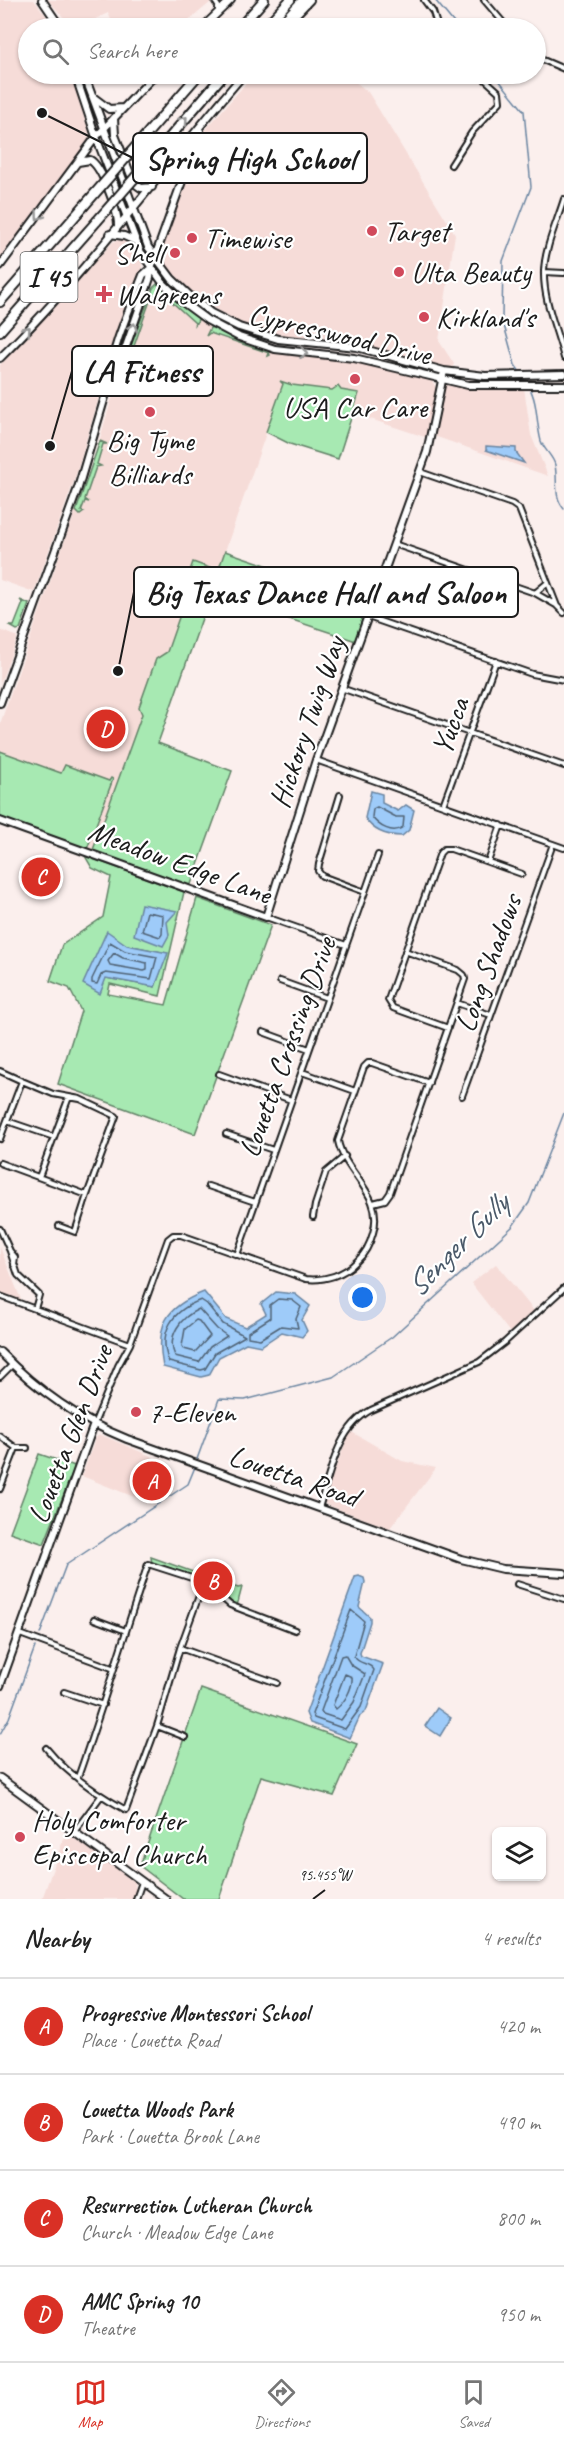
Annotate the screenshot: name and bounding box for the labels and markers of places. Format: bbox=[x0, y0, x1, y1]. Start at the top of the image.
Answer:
callout: Spring High School bbox=[133, 133, 367, 183]
place label: Target bbox=[384, 212, 453, 250]
place label: Timewise bbox=[204, 219, 293, 257]
marker: Target bbox=[365, 224, 379, 238]
marker: Timewise bbox=[185, 231, 199, 245]
place label: Shell bbox=[114, 234, 168, 272]
marker: Shell bbox=[168, 246, 182, 260]
place label: Ulta Beauty bbox=[411, 253, 532, 291]
marker: Ulta Beauty bbox=[392, 265, 406, 279]
place label: Walgreens bbox=[116, 275, 223, 313]
marker: Walgreens bbox=[97, 287, 111, 301]
place label: Kirkland's bbox=[436, 298, 537, 336]
marker: Kirkland's bbox=[417, 310, 431, 324]
callout: LA Fitness bbox=[72, 346, 213, 396]
marker: USA Car Care bbox=[348, 372, 362, 386]
place label: USA Car Care bbox=[283, 388, 429, 426]
marker: Big Tyme Billiards bbox=[143, 405, 157, 419]
place label: Big Tyme Billiards bbox=[106, 421, 196, 493]
callout: Big Texas Dance Hall and Saloon bbox=[134, 567, 518, 617]
pin: D bbox=[86, 706, 126, 752]
pin: C bbox=[22, 854, 60, 900]
place label: 7-Eleven bbox=[148, 1393, 237, 1431]
marker: 7-Eleven bbox=[129, 1405, 143, 1419]
pin: A bbox=[132, 1458, 172, 1504]
pin: B bbox=[194, 1558, 232, 1604]
place label: Holy Comforter Episcopal Church bbox=[32, 1801, 207, 1873]
marker: Holy Comforter Episcopal Church bbox=[13, 1830, 27, 1844]

